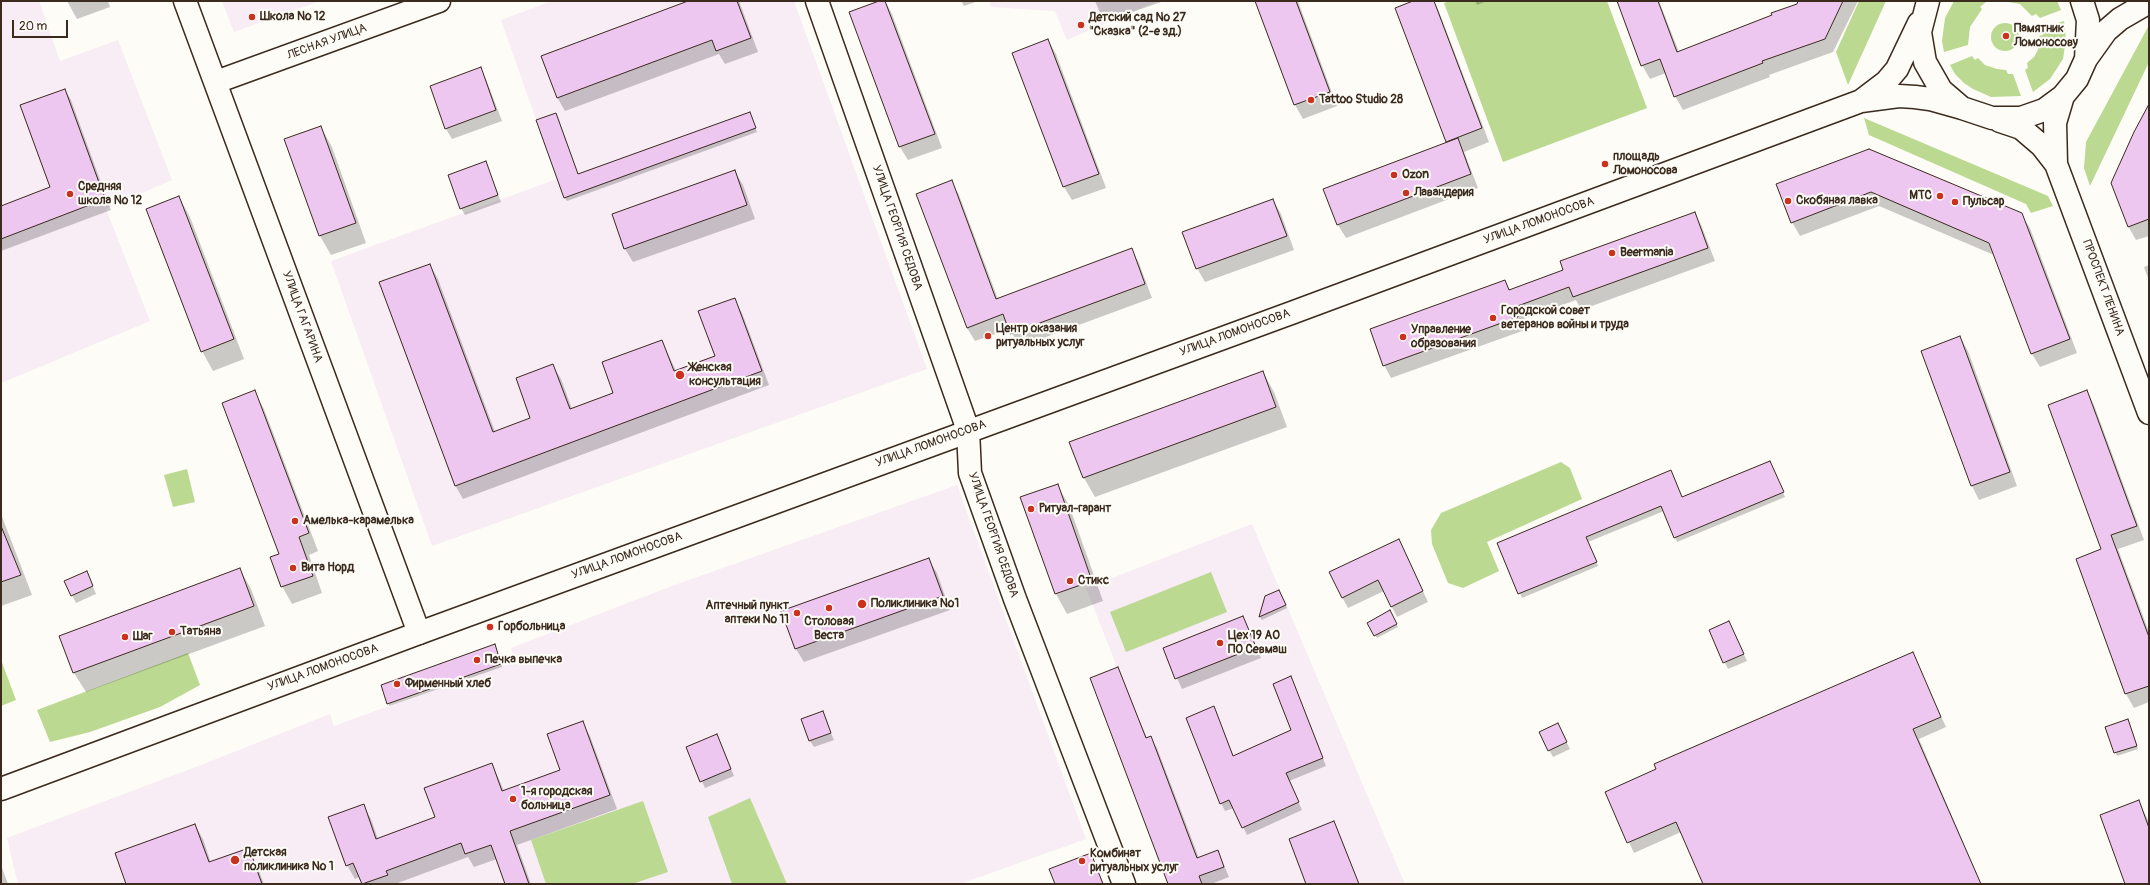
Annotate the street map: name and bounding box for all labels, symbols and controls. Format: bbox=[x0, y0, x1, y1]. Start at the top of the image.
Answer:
place label: Школа № 12 bbox=[260, 10, 326, 24]
place label: Детский сад № 27 "Сказка" (2-е зд.) bbox=[1089, 11, 1186, 39]
scale bar bbox=[14, 12, 70, 38]
marker: Школа № 12 bbox=[247, 12, 257, 22]
text: 20 m bbox=[19, 19, 47, 34]
marker: Детский сад № 27 "Сказка" (2-е зд.) bbox=[1076, 20, 1086, 30]
street label: ЛЕСНАЯ УЛИЦА bbox=[285, 21, 369, 63]
place label: Памятник Ломоносову bbox=[2014, 22, 2078, 50]
marker: Памятник Ломоносову bbox=[2001, 31, 2011, 41]
place label: Tattoo Studio 28 bbox=[1319, 93, 1403, 107]
marker: Tattoo Studio 28 bbox=[1306, 95, 1316, 105]
place label: площадь Ломоносова bbox=[1613, 150, 1677, 178]
marker: площадь Ломоносова bbox=[1600, 159, 1610, 169]
street label: УЛИЦА ГЕОРГИЯ СЕДОВА bbox=[869, 163, 925, 293]
place label: Ozon bbox=[1402, 168, 1429, 182]
marker: Ozon bbox=[1389, 170, 1399, 180]
place label: Средняя школа № 12 bbox=[78, 180, 142, 208]
place label: Лавандерия bbox=[1414, 186, 1474, 200]
marker: Лавандерия bbox=[1401, 188, 1411, 198]
marker: Средняя школа № 12 bbox=[65, 189, 75, 199]
place label: МТС bbox=[1909, 189, 1932, 203]
marker: МТС bbox=[1935, 191, 1945, 201]
street label: УЛИЦА ЛОМОНОСОВА bbox=[1482, 194, 1596, 248]
place label: Скобяная лавка bbox=[1796, 194, 1878, 208]
place label: Пульсар bbox=[1963, 195, 2004, 209]
marker: Скобяная лавка bbox=[1783, 196, 1793, 206]
marker: Пульсар bbox=[1950, 197, 1960, 207]
street label: ПРОСПЕКТ ЛЕНИНА bbox=[2079, 238, 2127, 338]
place label: Beermania bbox=[1620, 246, 1673, 260]
marker: Beermania bbox=[1607, 248, 1617, 258]
street label: УЛИЦА ГАГАРИНА bbox=[279, 269, 325, 365]
place label: Городской совет ветеранов войны и труда bbox=[1501, 304, 1629, 332]
street label: УЛИЦА ЛОМОНОСОВА bbox=[1178, 306, 1292, 360]
marker: Городской совет ветеранов войны и труда bbox=[1488, 313, 1498, 323]
place label: Центр оказания ритуальных услуг bbox=[996, 322, 1085, 350]
place label: Управление образования bbox=[1411, 323, 1476, 351]
marker: Центр оказания ритуальных услуг bbox=[983, 331, 993, 341]
marker: Управление образования bbox=[1398, 332, 1408, 342]
place label: Женская консультация bbox=[689, 361, 761, 389]
marker: Женская консультация bbox=[674, 369, 686, 381]
street label: УЛИЦА ЛОМОНОСОВА bbox=[874, 417, 988, 471]
street label: УЛИЦА ГЕОРГИЯ СЕДОВА bbox=[965, 470, 1021, 600]
place label: Ритуал-гарант bbox=[1039, 502, 1111, 516]
marker: Ритуал-гарант bbox=[1026, 504, 1036, 514]
place label: Амелька-карамелька bbox=[303, 514, 414, 528]
marker: Амелька-карамелька bbox=[290, 516, 300, 526]
street label: УЛИЦА ЛОМОНОСОВА bbox=[570, 529, 684, 583]
place label: Вита Норд bbox=[301, 561, 354, 575]
marker: Вита Норд bbox=[288, 563, 298, 573]
place label: Стикс bbox=[1078, 574, 1109, 588]
marker: Стикс bbox=[1065, 576, 1075, 586]
place label: Поликлиника №1 bbox=[871, 597, 959, 611]
marker: Поликлиника №1 bbox=[856, 598, 868, 610]
place label: Аптечный пункт аптеки № 11 bbox=[706, 599, 789, 627]
marker: Столовая Веста bbox=[824, 603, 834, 613]
marker: Аптечный пункт аптеки № 11 bbox=[792, 608, 802, 618]
place label: Столовая Веста bbox=[804, 615, 854, 643]
place label: Горбольница bbox=[498, 620, 565, 634]
marker: Горбольница bbox=[485, 622, 495, 632]
place label: Татьяна bbox=[180, 625, 221, 639]
marker: Татьяна bbox=[167, 627, 177, 637]
place label: Цех 19 АО ПО Севмаш bbox=[1228, 629, 1287, 657]
place label: Шаг bbox=[133, 630, 152, 644]
marker: Шаг bbox=[120, 632, 130, 642]
marker: Цех 19 АО ПО Севмаш bbox=[1215, 638, 1225, 648]
street label: УЛИЦА ЛОМОНОСОВА bbox=[266, 641, 380, 695]
place label: Печка выпечка bbox=[485, 653, 562, 667]
marker: Печка выпечка bbox=[472, 655, 482, 665]
place label: Фирменный хлеб bbox=[405, 677, 491, 691]
marker: Фирменный хлеб bbox=[392, 679, 402, 689]
place label: 1-я городская больница bbox=[521, 785, 592, 813]
marker: 1-я городская больница bbox=[508, 794, 518, 804]
place label: Детская поликлиника № 1 bbox=[244, 846, 334, 874]
place label: Комбинат ритуальных услуг bbox=[1090, 847, 1179, 875]
marker: Детская поликлиника № 1 bbox=[229, 854, 241, 866]
marker: Комбинат ритуальных услуг bbox=[1077, 856, 1087, 866]

